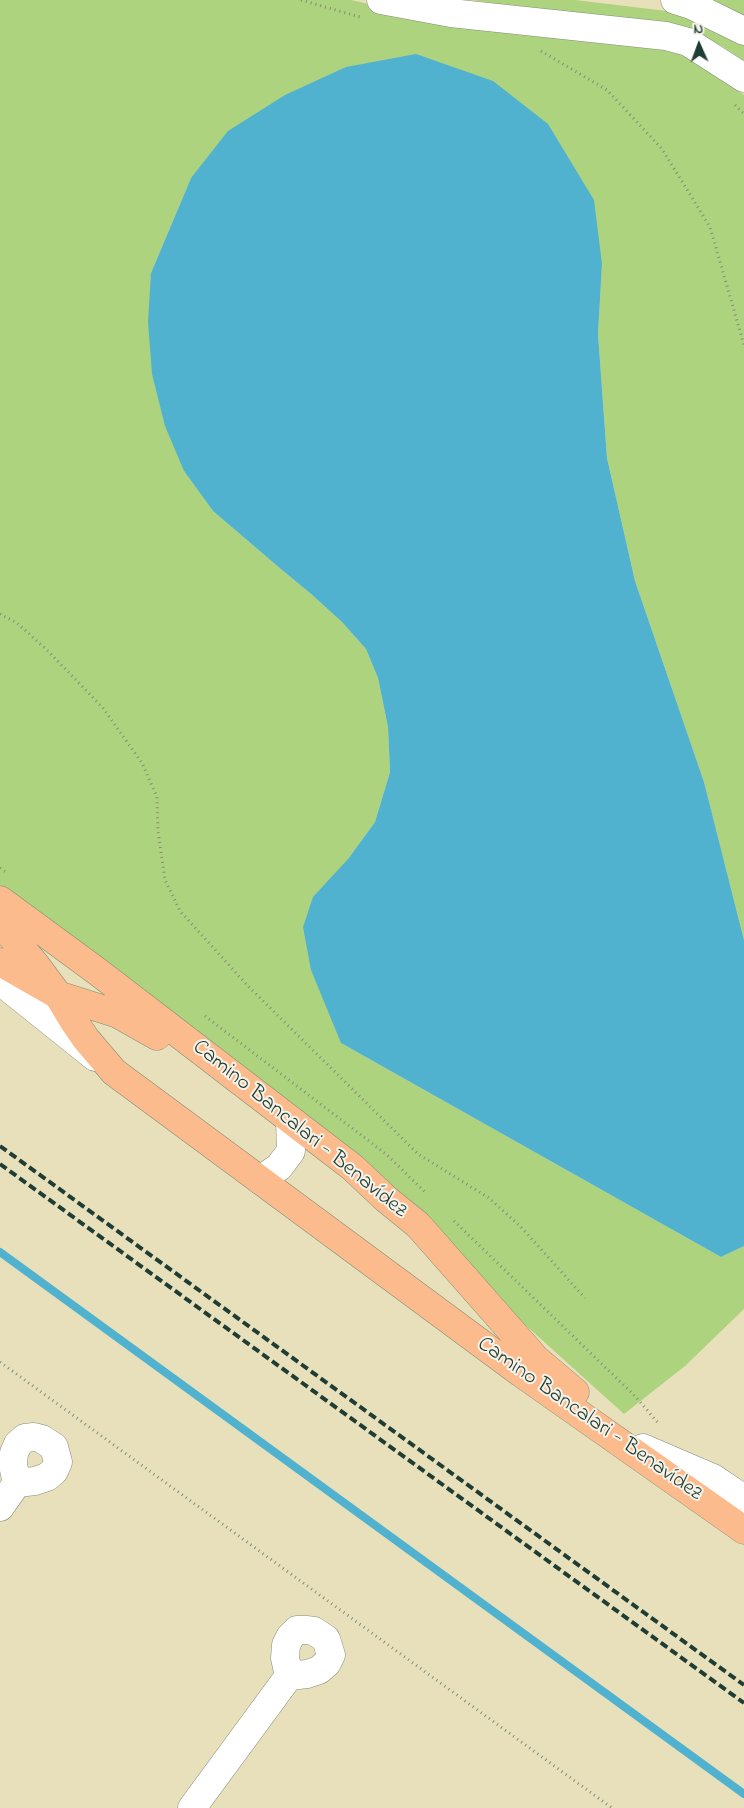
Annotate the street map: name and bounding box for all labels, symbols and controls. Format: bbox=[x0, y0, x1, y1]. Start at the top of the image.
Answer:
text: N bbox=[693, 19, 704, 40]
north arrow bbox=[674, 20, 724, 70]
street label: Camino Bancalari - Benavídez bbox=[186, 1035, 412, 1225]
street label: Camino Bancalari - Benavídez bbox=[471, 1332, 707, 1508]

